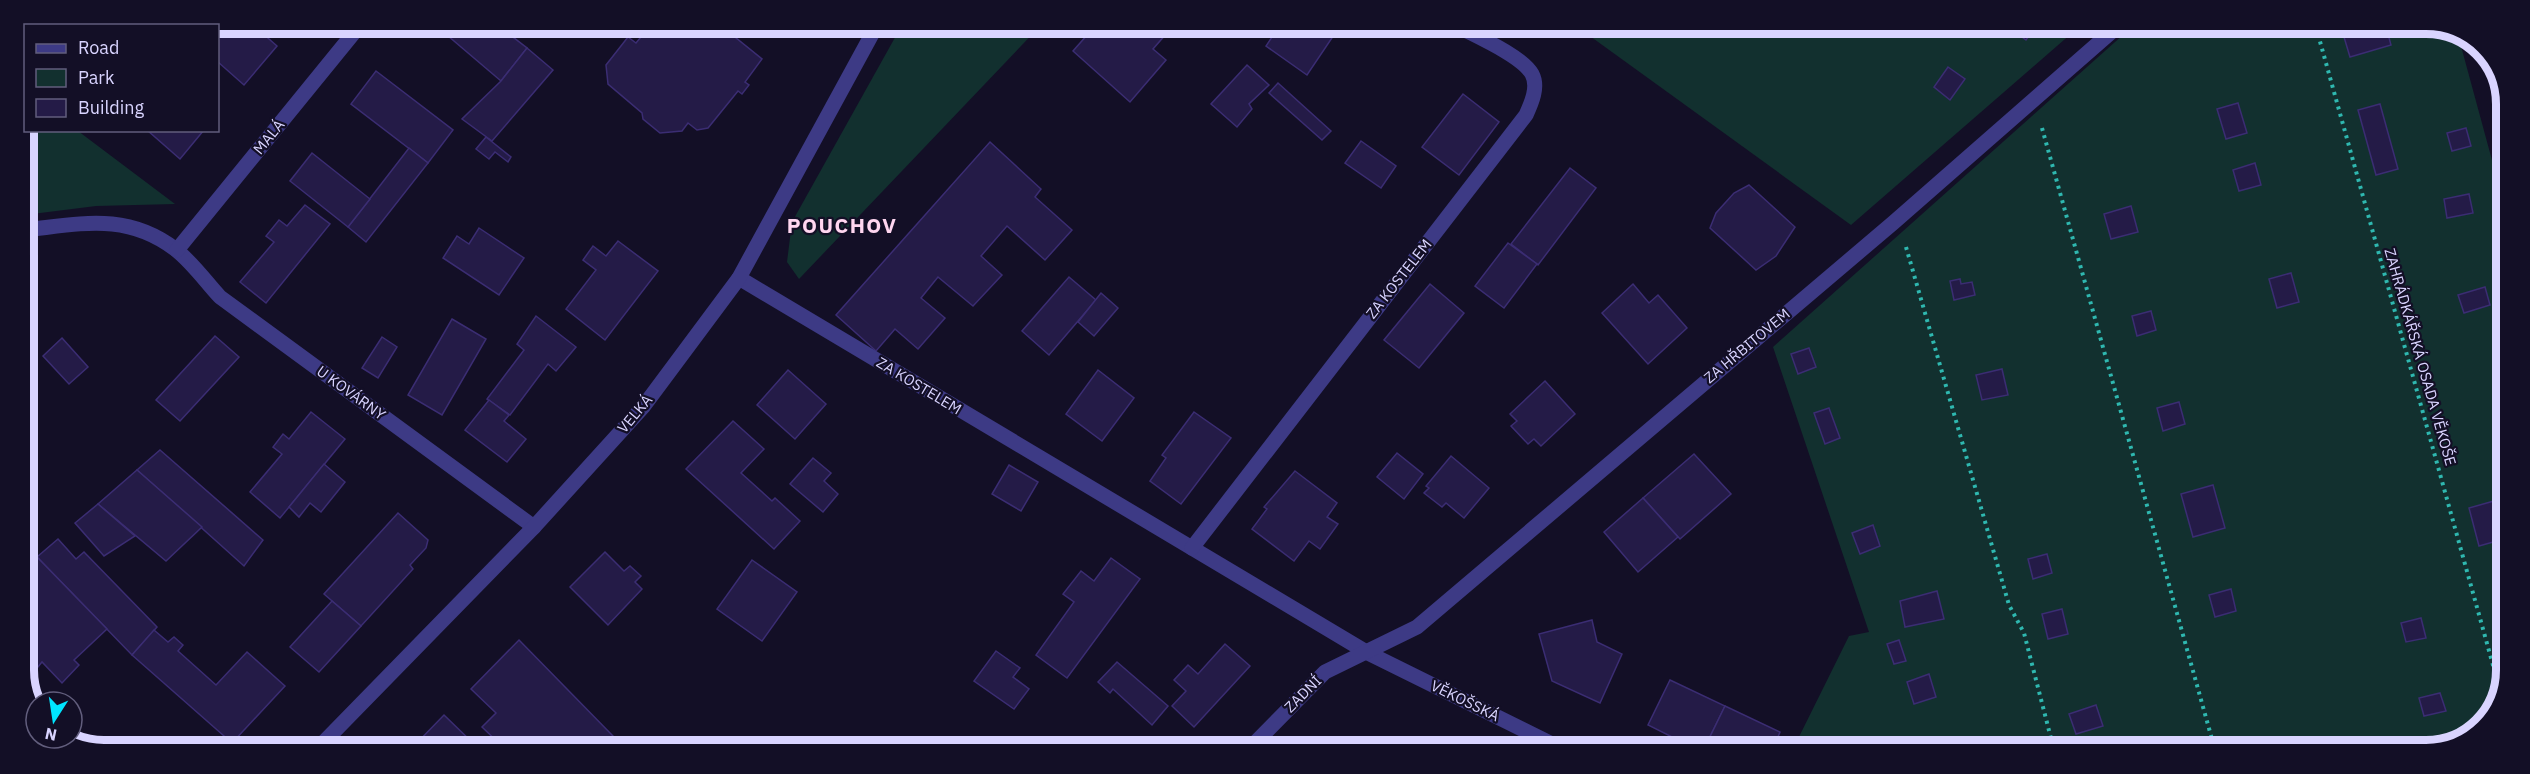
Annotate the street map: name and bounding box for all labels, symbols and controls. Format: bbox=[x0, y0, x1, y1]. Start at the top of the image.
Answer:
legend bbox=[24, 24, 219, 132]
text: Road bbox=[78, 36, 119, 59]
text: Park bbox=[78, 66, 115, 89]
text: Building bbox=[78, 96, 145, 119]
street label: MALÁ bbox=[249, 115, 289, 158]
district label: POUCHOV bbox=[787, 211, 897, 239]
street label: ZA KOSTELEM bbox=[1362, 235, 1436, 322]
street label: ZAHRÁDKÁŘSKÁ OSADA VĚKOŠE bbox=[2380, 246, 2461, 468]
street label: ZA HŘBITOVEM bbox=[1700, 304, 1794, 387]
street label: ZA KOSTELEM bbox=[873, 353, 965, 418]
street label: U KOVÁRNY bbox=[313, 361, 390, 424]
street label: VELKÁ bbox=[613, 390, 656, 437]
street label: ZADNÍ bbox=[1280, 671, 1325, 716]
street label: VĚKOŠSKÁ bbox=[1428, 676, 1503, 725]
north arrow bbox=[24, 690, 84, 750]
text: N bbox=[43, 724, 59, 746]

